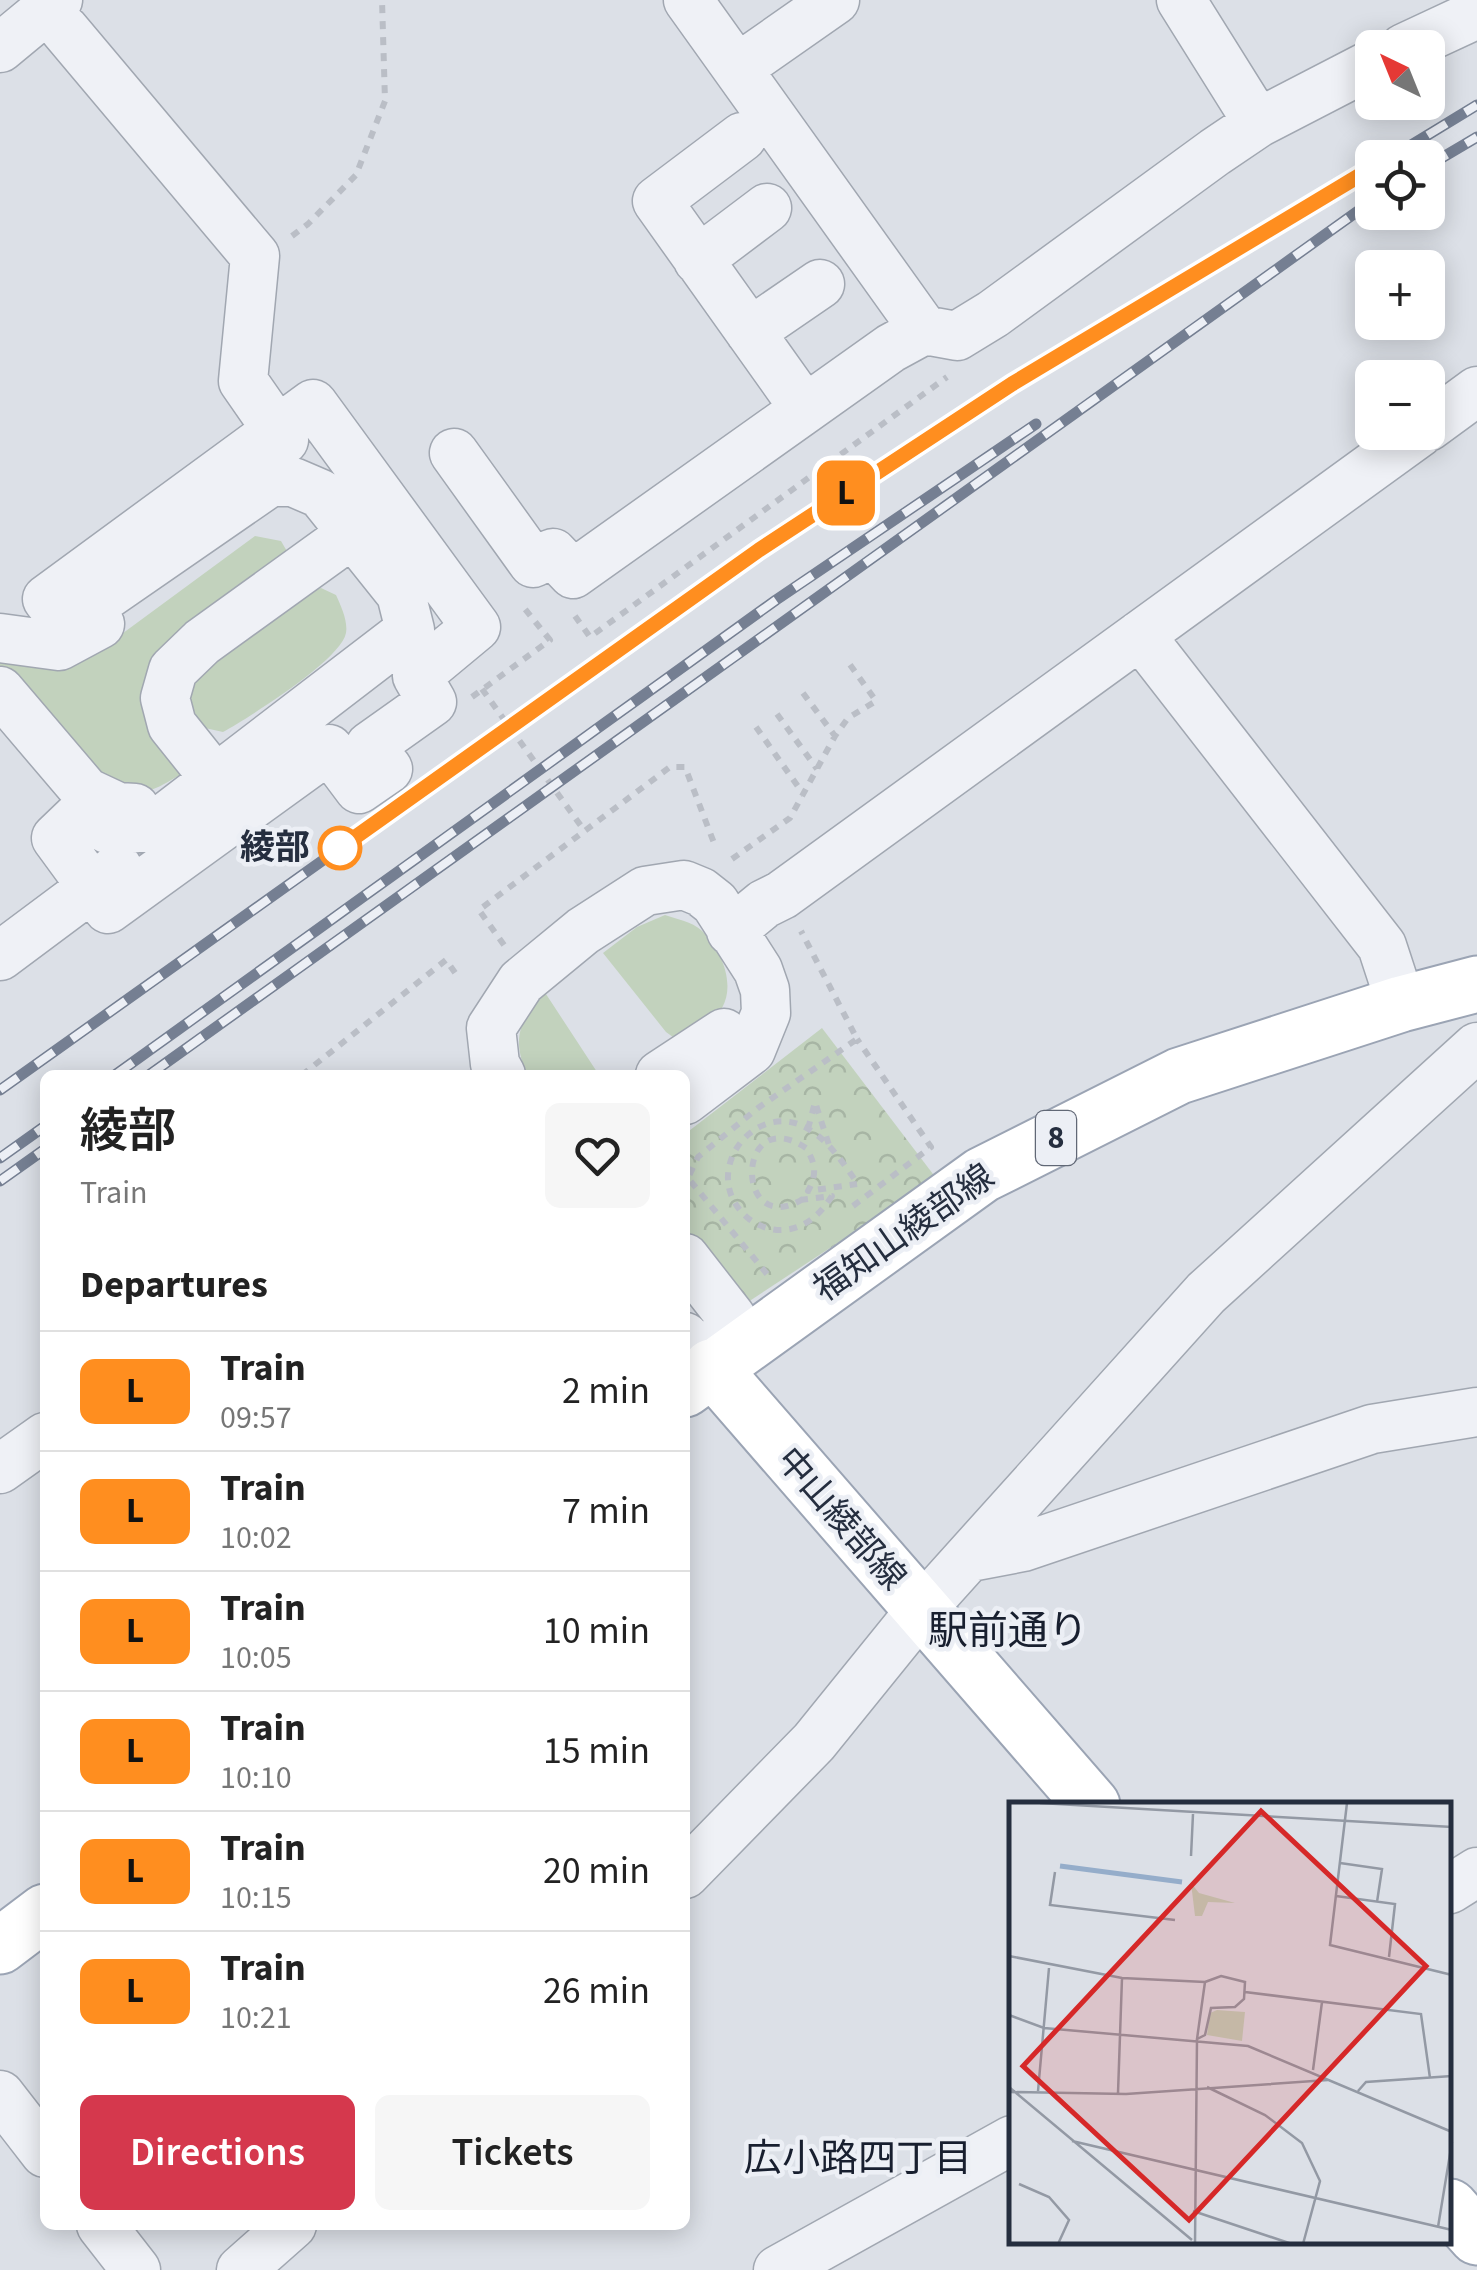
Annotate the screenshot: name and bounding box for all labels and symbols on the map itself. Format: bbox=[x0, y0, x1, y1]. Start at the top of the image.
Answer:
north arrow bbox=[1355, 30, 1445, 120]
line badge: L bbox=[814, 460, 878, 526]
place label: 綾部 bbox=[240, 823, 310, 873]
marker: 綾部 bbox=[319, 827, 361, 869]
road number: 8 bbox=[1036, 1111, 1076, 1165]
street label: 福知山綾部線 bbox=[804, 1152, 1004, 1314]
street label: 中山綾部線 bbox=[765, 1437, 917, 1601]
district label: 駅前通り bbox=[928, 1603, 1088, 1660]
inset map bbox=[1009, 1802, 1452, 2245]
district label: 広小路四丁目 bbox=[744, 2132, 972, 2186]

